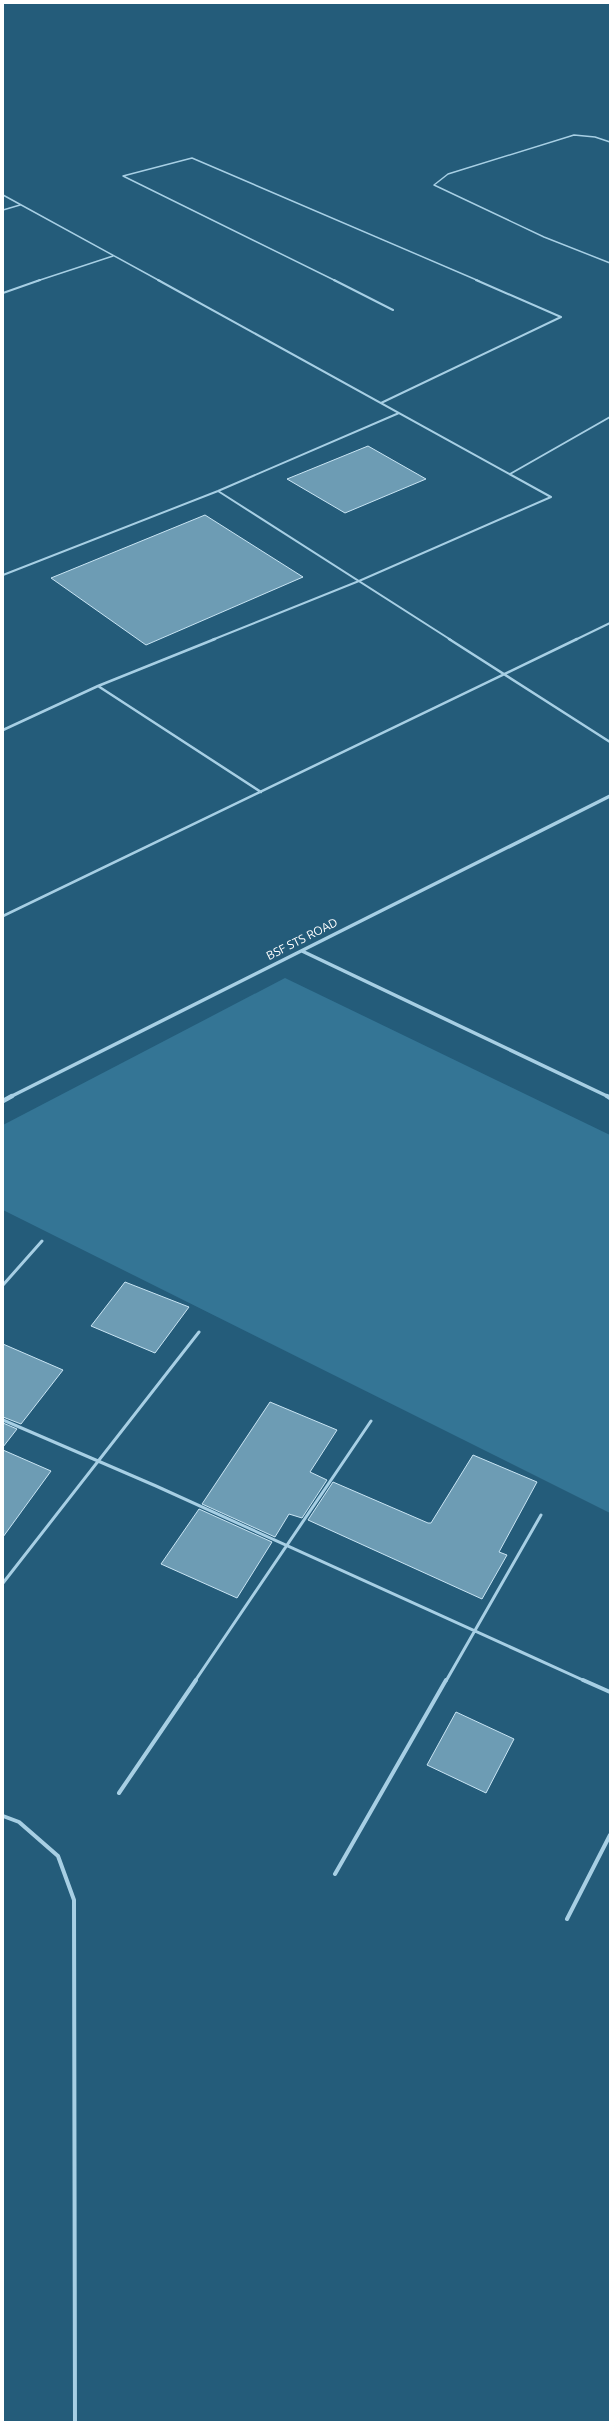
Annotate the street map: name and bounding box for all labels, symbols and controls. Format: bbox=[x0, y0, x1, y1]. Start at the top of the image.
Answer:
street label: BSF STS ROAD bbox=[264, 915, 339, 962]

